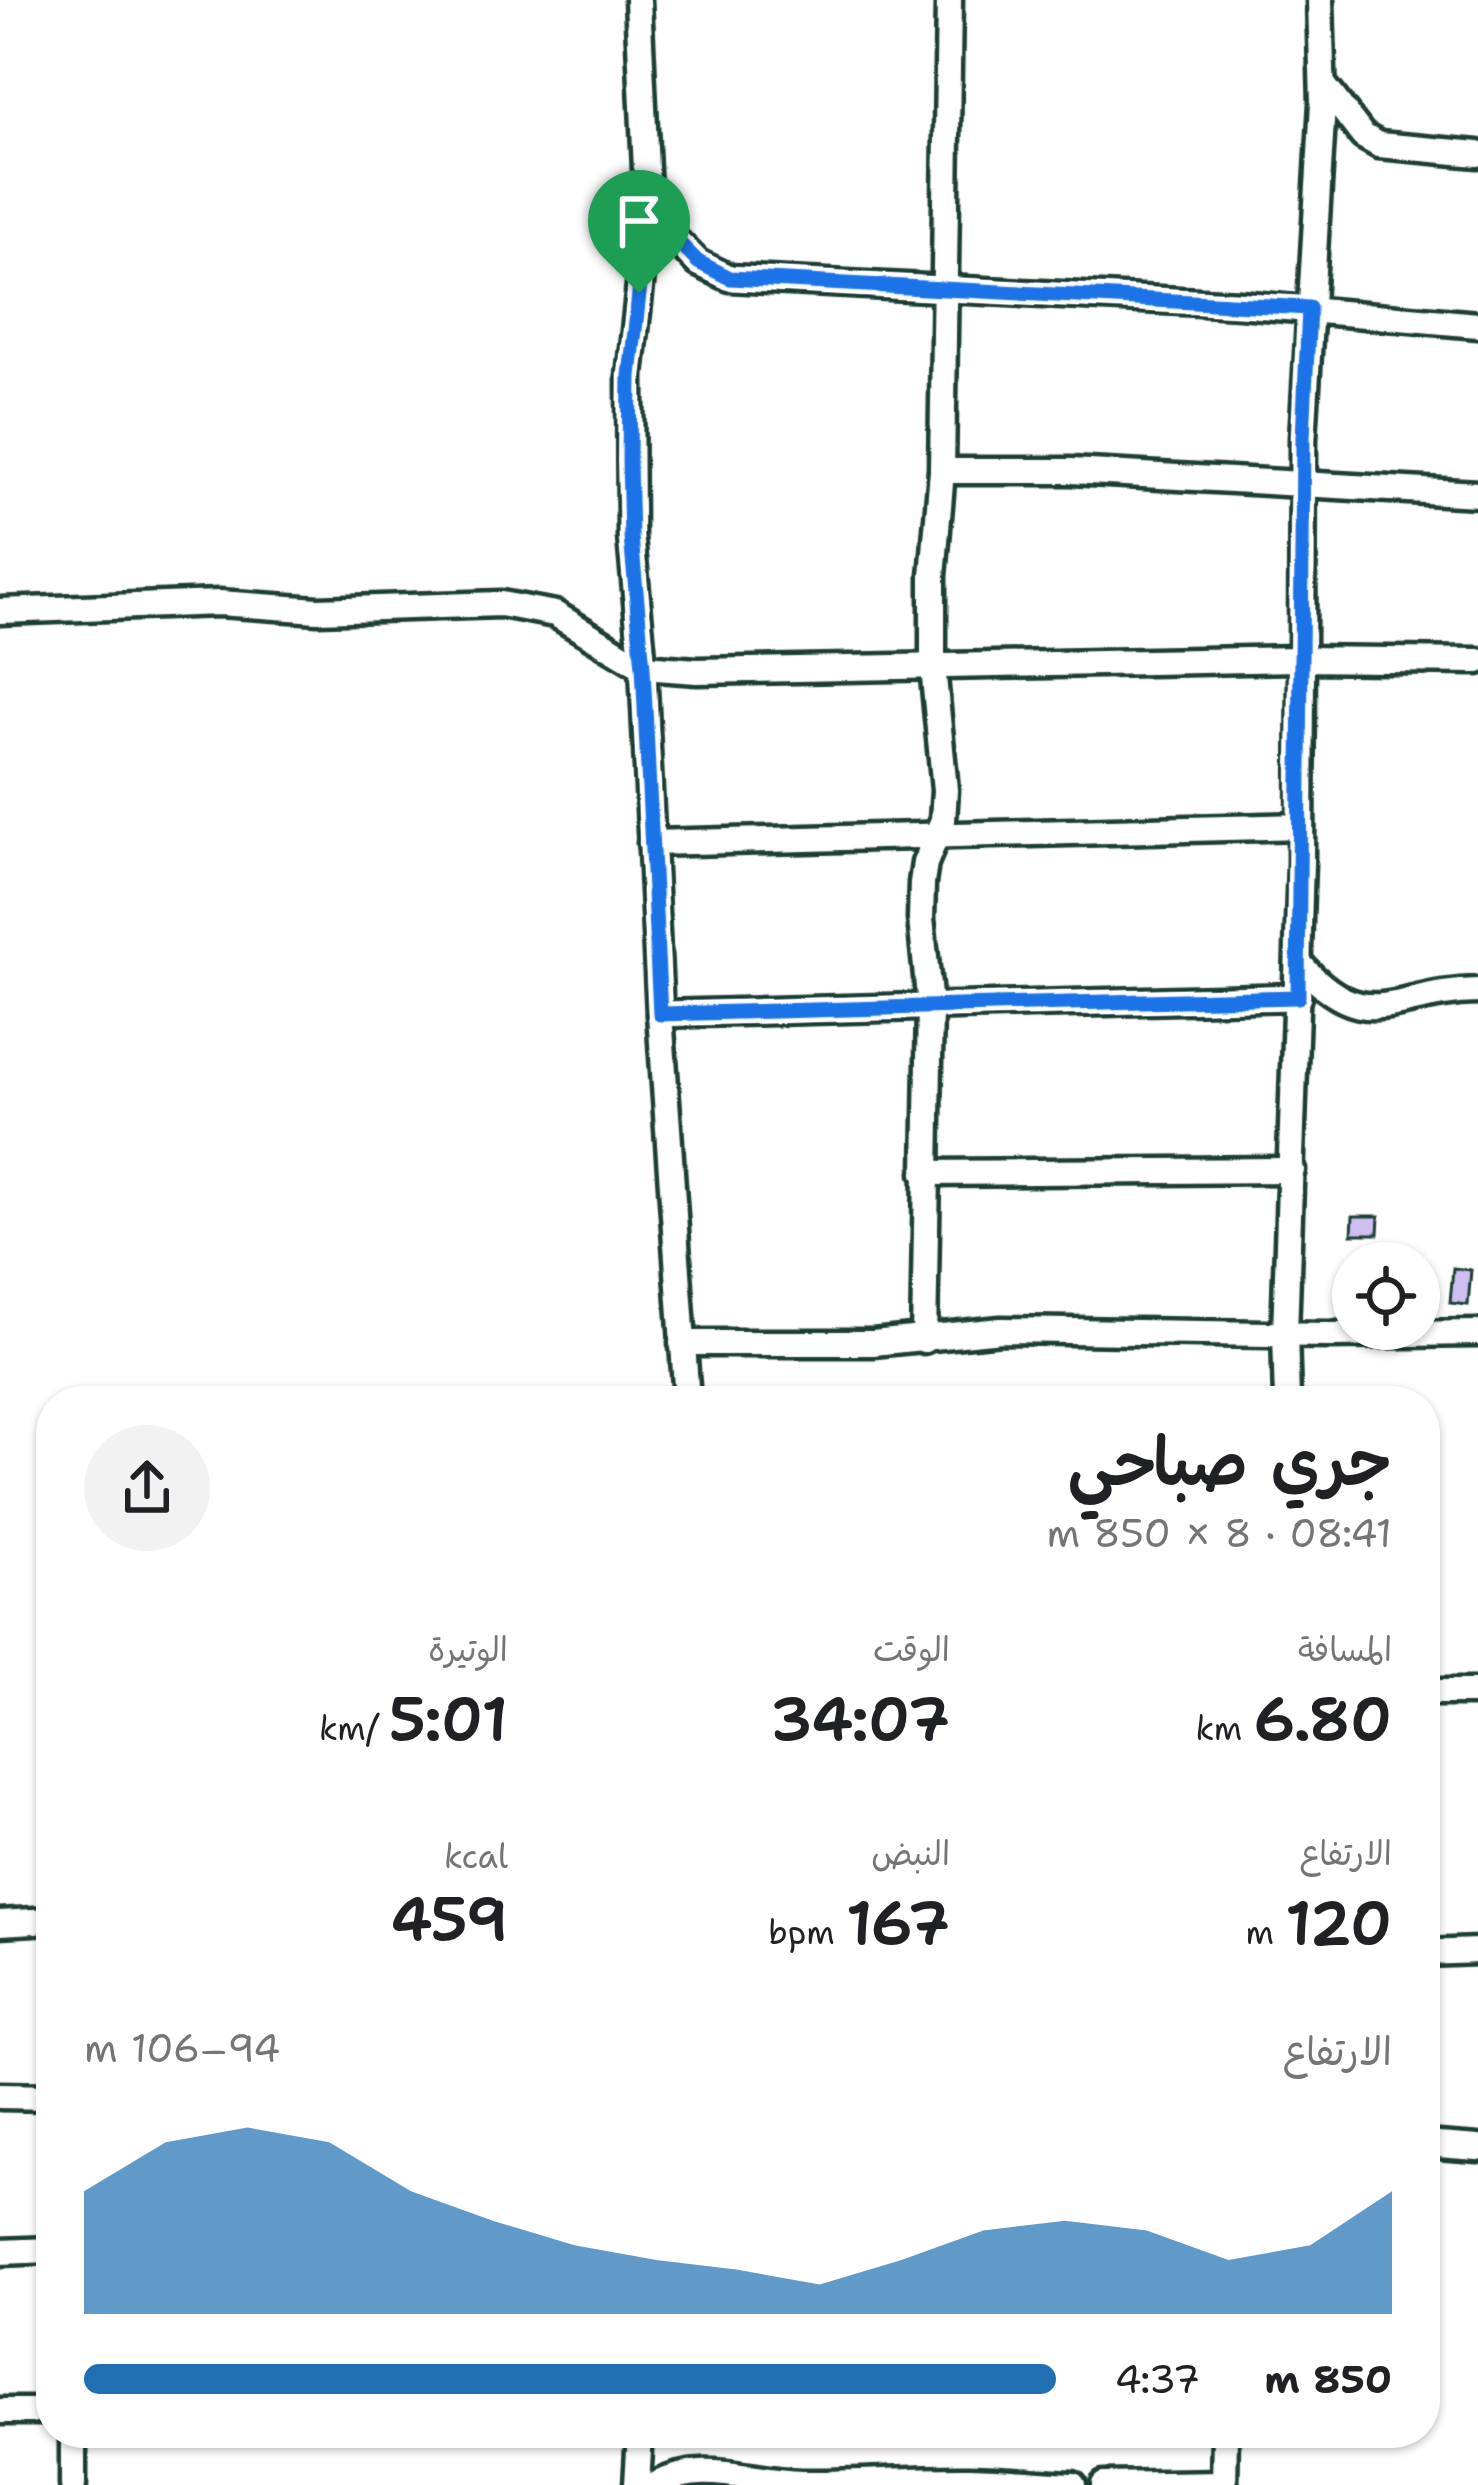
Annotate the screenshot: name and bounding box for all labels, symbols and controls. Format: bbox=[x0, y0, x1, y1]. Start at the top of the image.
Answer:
pin bbox=[588, 170, 690, 293]
icon: arrive bbox=[606, 188, 672, 254]
map controls bbox=[1332, 1242, 1440, 1350]
button: locate bbox=[1332, 1242, 1440, 1350]
text: جري صباحي bbox=[1068, 1418, 1392, 1506]
button: share bbox=[84, 1425, 210, 1551]
text: 08:41 · 8 × 850 m bbox=[1047, 1507, 1392, 1559]
text: الوتيرة bbox=[428, 1627, 508, 1672]
text: الوقت bbox=[873, 1627, 950, 1672]
text: المسافة bbox=[1298, 1627, 1392, 1672]
text: 5:01 bbox=[389, 1679, 508, 1759]
text: 34:07 bbox=[770, 1679, 950, 1759]
text: 6.80 bbox=[1254, 1679, 1392, 1759]
text: /km bbox=[319, 1706, 389, 1751]
text: km bbox=[1196, 1706, 1254, 1751]
text: النبض bbox=[871, 1831, 950, 1876]
text: الارتفاع bbox=[1299, 1831, 1392, 1876]
text: kcal bbox=[444, 1834, 508, 1879]
text: 459 bbox=[391, 1879, 508, 1959]
text: 167 bbox=[846, 1883, 950, 1963]
text: 120 bbox=[1285, 1883, 1392, 1963]
text: bpm bbox=[768, 1910, 846, 1955]
text: m bbox=[1246, 1910, 1285, 1955]
text: 94–106 m bbox=[84, 2022, 280, 2074]
text: الارتفاع bbox=[1283, 2025, 1392, 2077]
text: 4:37 bbox=[1114, 2353, 1200, 2405]
text: 850 m bbox=[1264, 2353, 1392, 2405]

